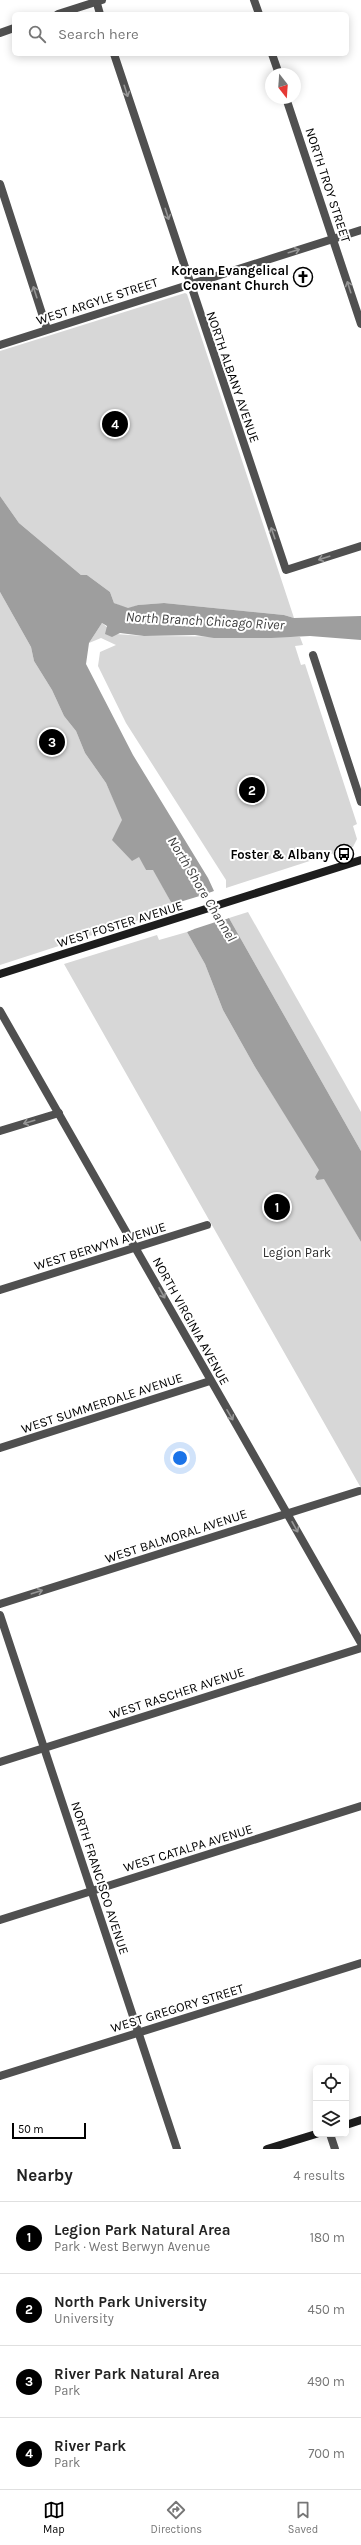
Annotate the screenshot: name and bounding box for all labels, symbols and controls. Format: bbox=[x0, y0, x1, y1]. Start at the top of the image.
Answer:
search box bbox=[12, 12, 349, 56]
icon: search bbox=[26, 23, 48, 45]
text: Search here bbox=[58, 25, 139, 43]
north arrow bbox=[265, 68, 301, 104]
one-way arrow bbox=[123, 84, 130, 97]
street label: NORTH TROY STREET bbox=[302, 126, 354, 245]
one-way arrow bbox=[163, 208, 171, 220]
one-way arrow bbox=[287, 247, 299, 255]
place label: Korean Evangelical Covenant Church bbox=[171, 263, 289, 293]
church icon: Korean Evangelical Covenant Church bbox=[292, 266, 314, 288]
street label: WEST ARGYLE STREET bbox=[34, 274, 160, 328]
one-way arrow bbox=[345, 281, 352, 294]
one-way arrow bbox=[31, 285, 38, 298]
street label: NORTH ALBANY AVENUE bbox=[203, 309, 263, 445]
pin: 4 bbox=[102, 409, 128, 439]
one-way arrow bbox=[269, 527, 276, 540]
one-way arrow bbox=[318, 554, 330, 562]
water label: North Branch Chicago River bbox=[125, 608, 286, 634]
pin: 3 bbox=[39, 727, 65, 757]
pin: 2 bbox=[239, 775, 265, 805]
water label: North Shore Channel bbox=[164, 833, 240, 945]
bus stop icon: Foster & Albany bbox=[333, 843, 355, 865]
place label: Foster & Albany bbox=[231, 847, 330, 862]
street label: WEST FOSTER AVENUE bbox=[55, 898, 185, 950]
one-way arrow bbox=[23, 1119, 36, 1126]
pin: 1 bbox=[264, 1192, 290, 1222]
street label: WEST BERWYN AVENUE bbox=[32, 1219, 168, 1273]
park label: Legion Park bbox=[263, 1245, 331, 1260]
street label: NORTH VIRGINIA AVENUE bbox=[150, 1254, 232, 1388]
one-way arrow bbox=[159, 1287, 166, 1299]
street label: WEST SUMMERDALE AVENUE bbox=[19, 1370, 185, 1436]
one-way arrow bbox=[227, 1409, 235, 1421]
your location bbox=[170, 1448, 190, 1468]
street label: WEST BALMORAL AVENUE bbox=[103, 1506, 249, 1566]
one-way arrow bbox=[292, 1521, 300, 1533]
one-way arrow bbox=[31, 1588, 44, 1595]
street label: WEST RASCHER AVENUE bbox=[108, 1664, 246, 1722]
street label: NORTH FRANCISCO AVENUE bbox=[68, 1800, 132, 1956]
street label: WEST CATALPA AVENUE bbox=[122, 1821, 254, 1875]
street label: WEST GREGORY STREET bbox=[109, 1980, 246, 2035]
map controls bbox=[313, 2065, 349, 2137]
button: locate bbox=[313, 2065, 349, 2101]
button: layers bbox=[313, 2101, 349, 2137]
scale bar bbox=[12, 2121, 86, 2140]
text: 50 m bbox=[18, 2123, 44, 2136]
text: Nearby bbox=[16, 2165, 73, 2185]
text: 4 results bbox=[293, 2168, 345, 2183]
text: Legion Park Natural Area bbox=[54, 2221, 231, 2239]
text: 1 bbox=[27, 2230, 31, 2245]
text: 180 m bbox=[310, 2230, 345, 2245]
text: Park · West Berwyn Avenue bbox=[54, 2239, 210, 2254]
text: North Park University bbox=[54, 2293, 207, 2311]
text: 2 bbox=[25, 2302, 33, 2317]
text: 450 m bbox=[307, 2302, 345, 2317]
text: University bbox=[54, 2311, 114, 2326]
text: River Park Natural Area bbox=[54, 2365, 220, 2383]
text: 3 bbox=[25, 2374, 33, 2389]
text: 490 m bbox=[307, 2374, 345, 2389]
text: Park bbox=[54, 2383, 80, 2398]
text: River Park bbox=[54, 2437, 126, 2455]
text: 4 bbox=[25, 2446, 33, 2461]
text: 700 m bbox=[308, 2446, 345, 2461]
text: Park bbox=[54, 2455, 80, 2470]
tab: Map bbox=[43, 2499, 65, 2536]
tab: Directions bbox=[150, 2499, 202, 2536]
tab: Saved bbox=[288, 2499, 318, 2536]

